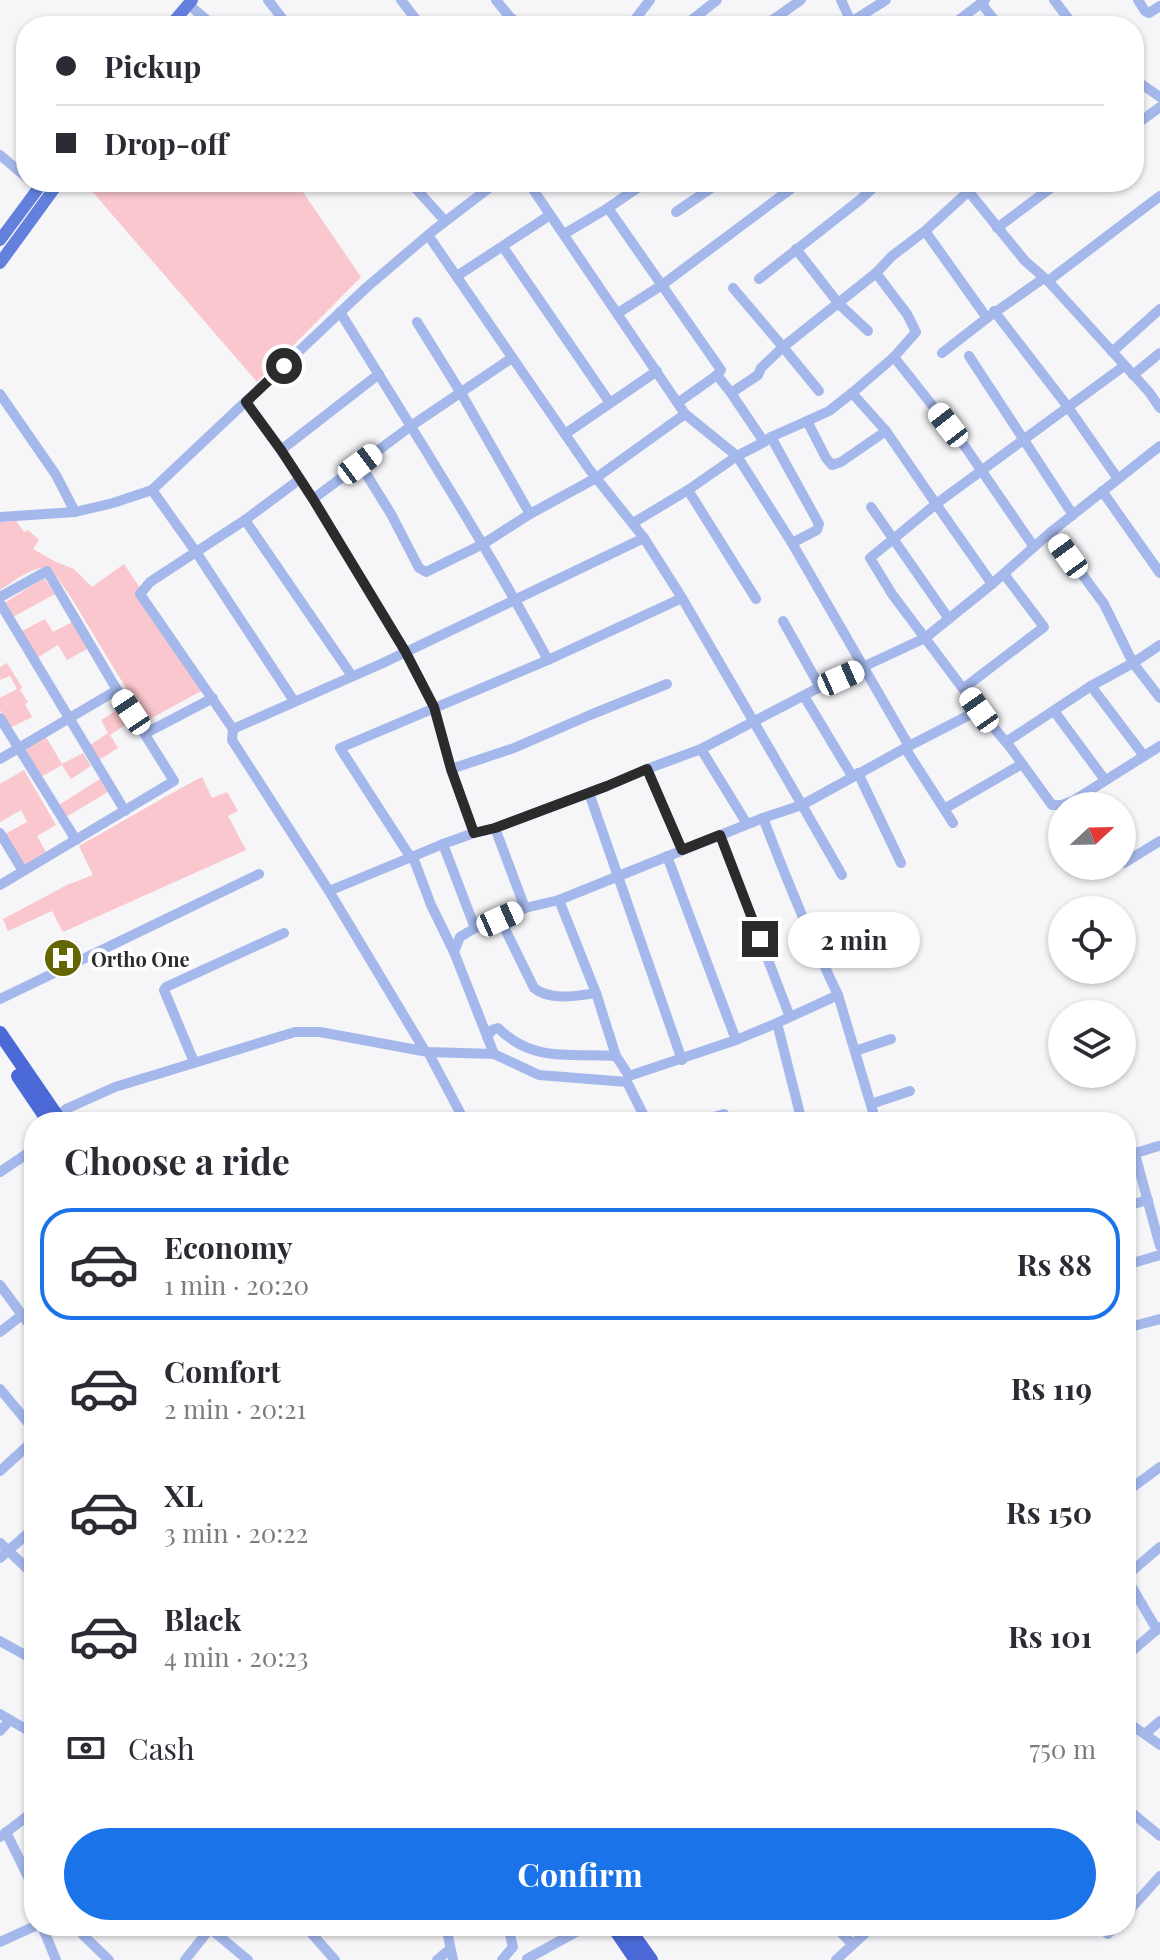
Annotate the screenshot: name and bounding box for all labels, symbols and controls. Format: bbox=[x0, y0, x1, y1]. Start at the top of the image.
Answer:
text: Pickup bbox=[104, 46, 201, 86]
text: Drop-off bbox=[104, 123, 228, 163]
route start bbox=[266, 348, 302, 384]
car bbox=[924, 399, 972, 451]
car bbox=[334, 440, 386, 488]
car bbox=[1044, 530, 1092, 582]
car bbox=[814, 657, 868, 699]
car bbox=[955, 683, 1003, 737]
car bbox=[108, 685, 154, 739]
north arrow bbox=[1048, 792, 1136, 880]
map controls bbox=[1048, 792, 1136, 1088]
button: locate bbox=[1048, 896, 1136, 984]
car bbox=[473, 898, 527, 940]
callout: 2 min bbox=[788, 911, 920, 967]
route end bbox=[742, 921, 778, 957]
text: 2 min bbox=[820, 922, 888, 957]
hospital icon: Ortho One bbox=[42, 937, 84, 979]
place label: Ortho One bbox=[91, 945, 190, 972]
button: layers bbox=[1048, 1000, 1136, 1088]
text: Choose a ride bbox=[64, 1136, 290, 1184]
text: Economy bbox=[164, 1227, 293, 1267]
icon: car bbox=[68, 1228, 140, 1300]
text: Rs 88 bbox=[1017, 1244, 1092, 1284]
text: 1 min · 20:20 bbox=[164, 1267, 309, 1302]
text: Comfort bbox=[164, 1351, 281, 1391]
icon: car bbox=[68, 1352, 140, 1424]
text: Rs 119 bbox=[1011, 1368, 1092, 1408]
text: 2 min · 20:21 bbox=[164, 1391, 306, 1426]
text: XL bbox=[164, 1475, 203, 1515]
icon: car bbox=[68, 1476, 140, 1548]
text: Rs 150 bbox=[1006, 1492, 1092, 1532]
text: 3 min · 20:22 bbox=[164, 1515, 308, 1550]
text: Black bbox=[164, 1599, 241, 1639]
icon: car bbox=[68, 1600, 140, 1672]
text: Rs 101 bbox=[1008, 1616, 1092, 1656]
text: 4 min · 20:23 bbox=[164, 1639, 309, 1674]
icon: cash bbox=[64, 1726, 108, 1770]
text: Cash bbox=[128, 1728, 195, 1768]
text: 750 m bbox=[1029, 1731, 1096, 1766]
button: Confirm bbox=[64, 1828, 1096, 1920]

